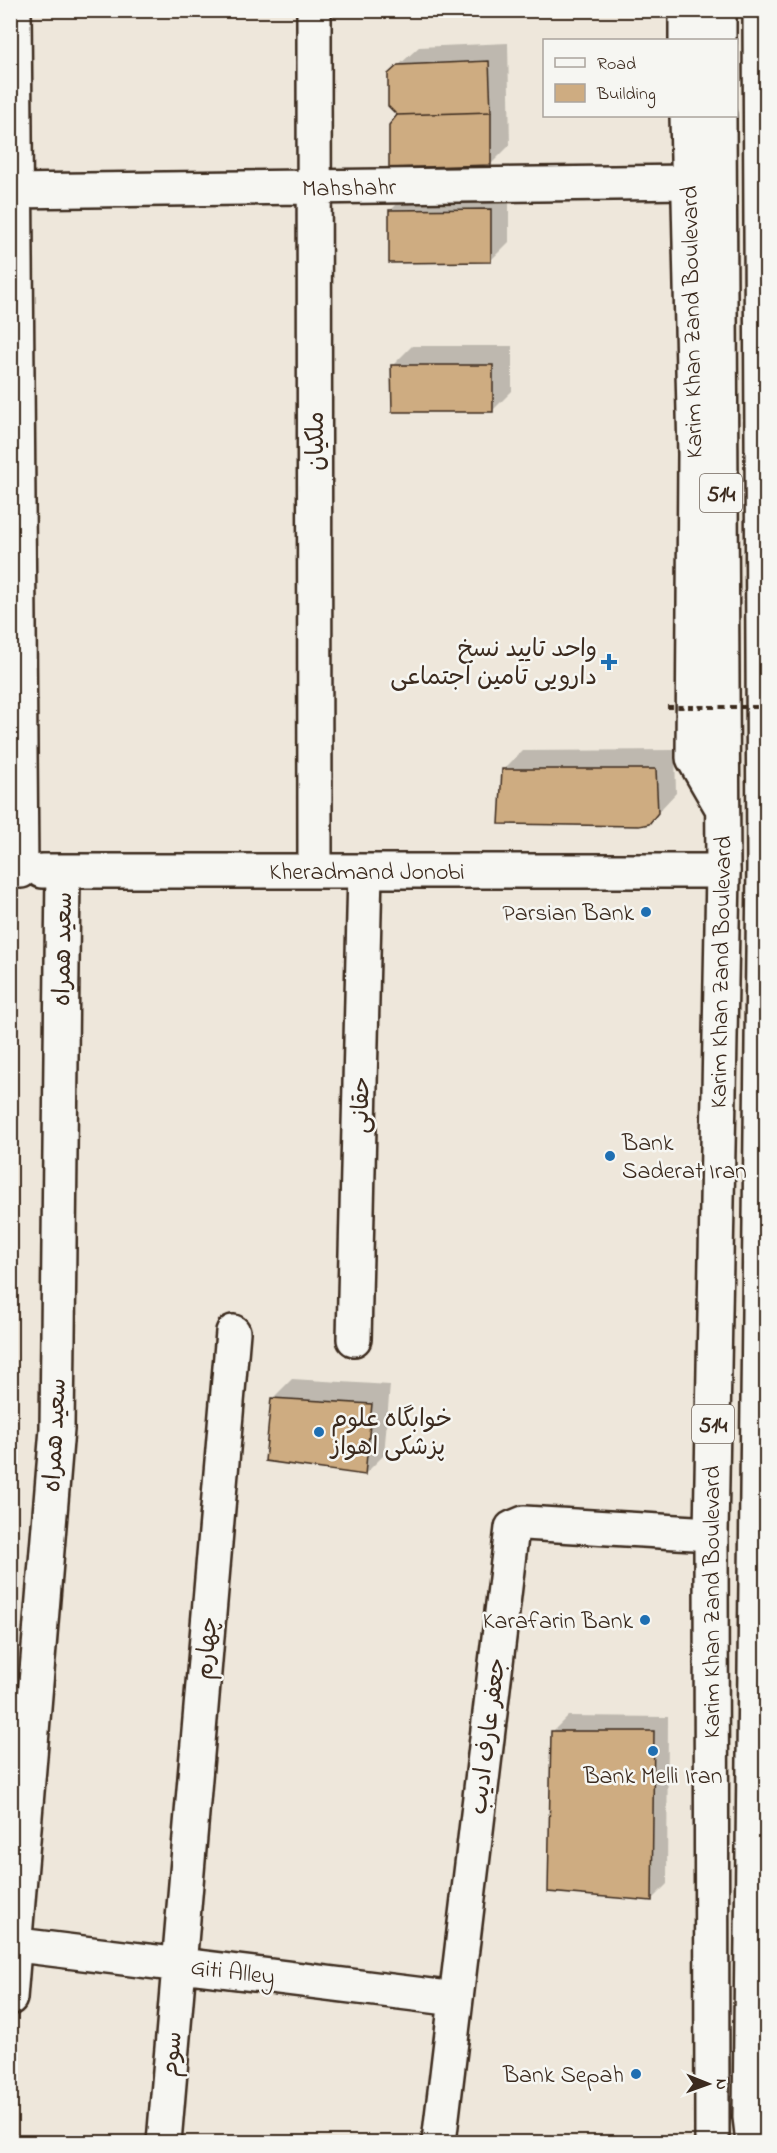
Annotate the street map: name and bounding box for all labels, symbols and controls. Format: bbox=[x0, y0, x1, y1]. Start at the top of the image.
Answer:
legend bbox=[543, 39, 738, 117]
text: Road bbox=[597, 52, 636, 78]
text: Building bbox=[596, 82, 656, 109]
street label: Mahshahr bbox=[302, 171, 397, 208]
street label: Karim Khan Zand Boulevard bbox=[674, 185, 713, 459]
street label: ملکیان bbox=[300, 411, 335, 471]
road number: 514 bbox=[700, 474, 742, 512]
place label: واحد تایید نسخ دارویی تامین اجتماعی bbox=[390, 633, 597, 696]
marker: واحد تایید نسخ دارویی تامین اجتماعی bbox=[602, 655, 616, 669]
street label: Karim Khan Zand Boulevard bbox=[703, 835, 742, 1109]
street label: Kheradmand Jonobi bbox=[269, 856, 465, 891]
street label: سعید همراه bbox=[46, 892, 83, 1006]
place label: Parsian Bank bbox=[502, 897, 634, 932]
marker: Parsian Bank bbox=[639, 905, 653, 919]
street label: حقانی bbox=[345, 1076, 380, 1134]
place label: Bank Saderat Iran bbox=[621, 1127, 747, 1190]
marker: Bank Saderat Iran bbox=[603, 1149, 617, 1163]
street label: سعید همراه bbox=[36, 1377, 77, 1493]
place label: خوابگاه علوم پزشکی اهواز bbox=[329, 1403, 452, 1466]
road number: 514 bbox=[692, 1405, 734, 1443]
marker: خوابگاه علوم پزشکی اهواز bbox=[312, 1425, 326, 1439]
street label: Karim Khan Zand Boulevard bbox=[696, 1465, 731, 1738]
place label: Karafarin Bank bbox=[483, 1605, 633, 1640]
marker: Karafarin Bank bbox=[638, 1613, 652, 1627]
street label: چهارم bbox=[188, 1615, 229, 1681]
street label: جعفر عارف ادیب bbox=[463, 1656, 516, 1817]
marker: Bank Melli Iran bbox=[646, 1744, 660, 1758]
place label: Bank Melli Iran bbox=[582, 1760, 723, 1795]
street label: Giti Alley bbox=[188, 1951, 277, 1997]
street label: سوم bbox=[154, 2030, 193, 2078]
north arrow bbox=[678, 2054, 738, 2114]
place label: Bank Sepah bbox=[502, 2059, 624, 2094]
marker: Bank Sepah bbox=[629, 2067, 643, 2081]
text: N bbox=[709, 2079, 733, 2090]

